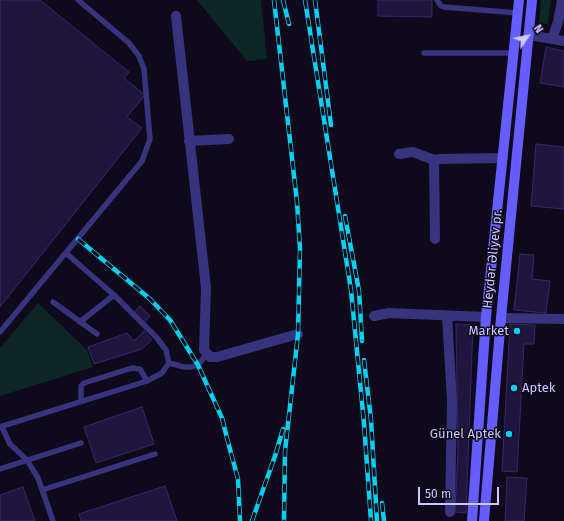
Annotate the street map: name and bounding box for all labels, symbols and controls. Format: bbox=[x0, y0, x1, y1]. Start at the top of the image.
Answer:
north arrow bbox=[508, 16, 548, 56]
text: N bbox=[531, 22, 546, 36]
street label: Heydər Əliyev pr. bbox=[480, 209, 506, 309]
place label: Market bbox=[468, 323, 509, 339]
marker: Market bbox=[512, 326, 522, 336]
place label: Aptek bbox=[522, 380, 555, 396]
marker: Aptek bbox=[509, 383, 519, 393]
place label: Günel Aptek bbox=[430, 426, 501, 442]
marker: Günel Aptek bbox=[504, 429, 514, 439]
scale bar bbox=[420, 479, 501, 505]
text: 50 m bbox=[425, 487, 451, 501]

